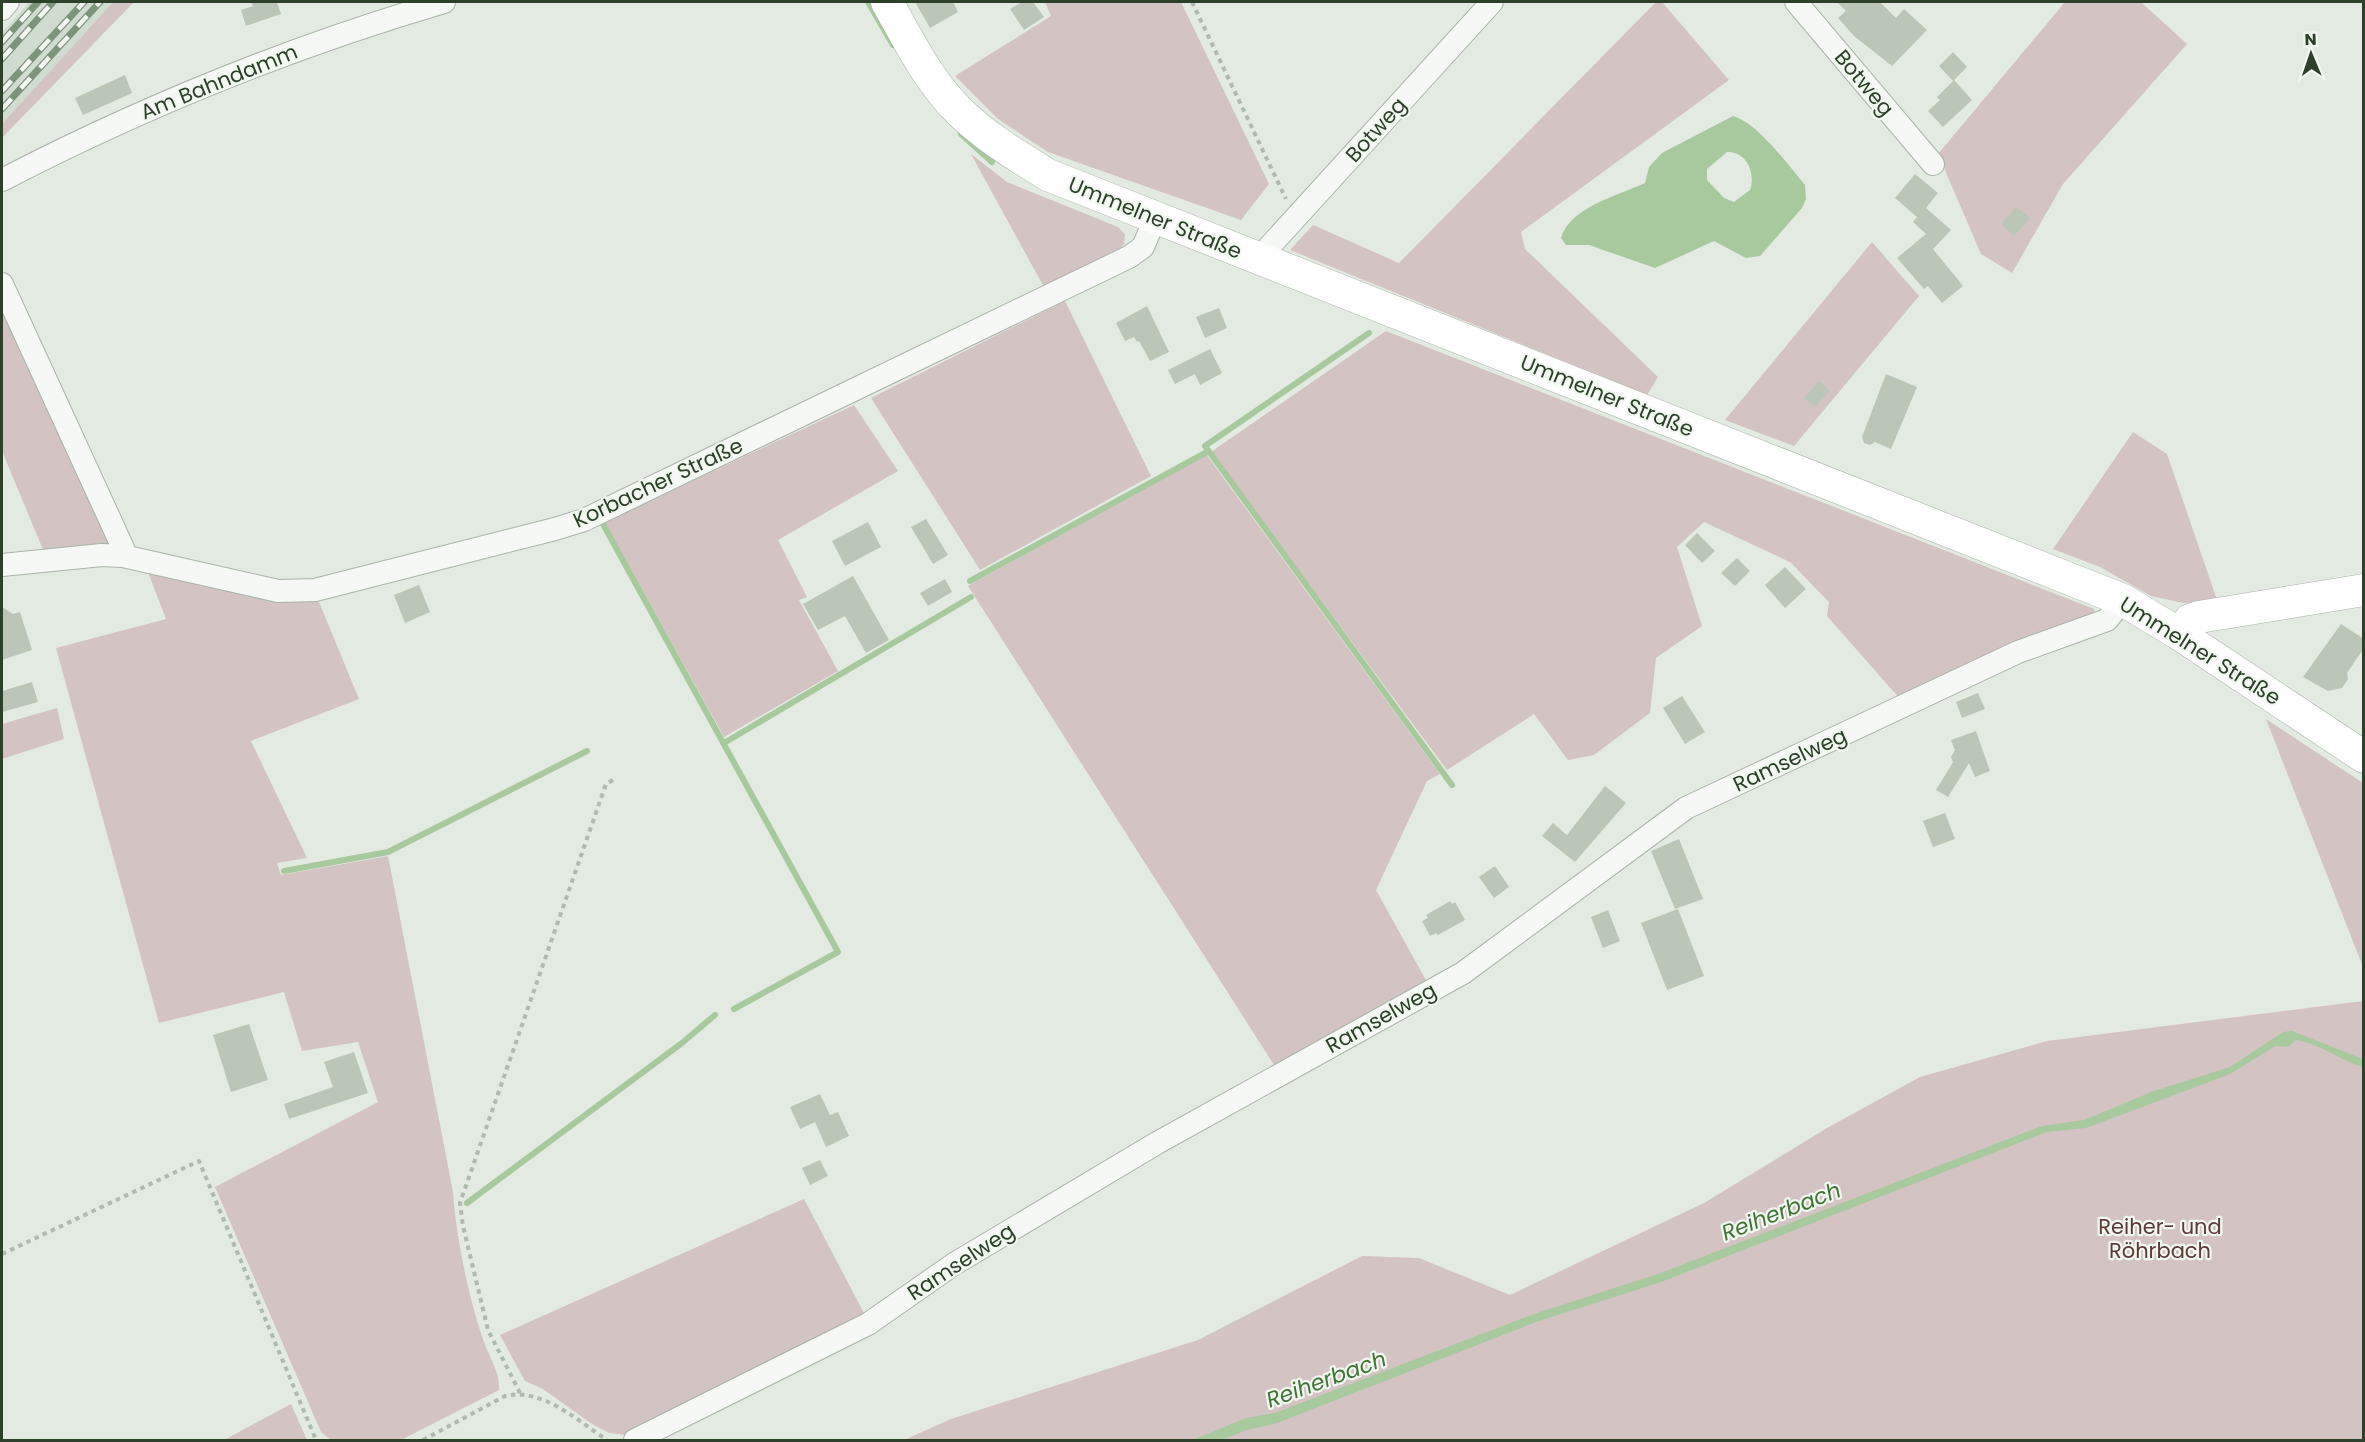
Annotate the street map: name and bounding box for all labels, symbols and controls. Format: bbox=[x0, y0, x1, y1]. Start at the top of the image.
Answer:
north arrow bbox=[2281, 24, 2341, 84]
text: N bbox=[2304, 28, 2317, 51]
street label: Am Bahndamm bbox=[136, 37, 302, 126]
street label: Botweg bbox=[1828, 43, 1901, 122]
street label: Botweg bbox=[1339, 91, 1413, 169]
street label: Ummelner Straße bbox=[1064, 169, 1246, 266]
street label: Ummelner Straße bbox=[1516, 347, 1698, 444]
street label: Korbacher Straße bbox=[568, 430, 747, 535]
street label: Ummelner Straße bbox=[2114, 589, 2286, 712]
street label: Ramselweg bbox=[1728, 721, 1851, 799]
street label: Ramselweg bbox=[1320, 975, 1441, 1060]
water label: Reiherbach bbox=[1717, 1175, 1845, 1248]
park label: Reiher- und Röhrbach bbox=[2098, 1212, 2222, 1265]
street label: Ramselweg bbox=[902, 1216, 1020, 1307]
water label: Reiherbach bbox=[1262, 1343, 1390, 1416]

